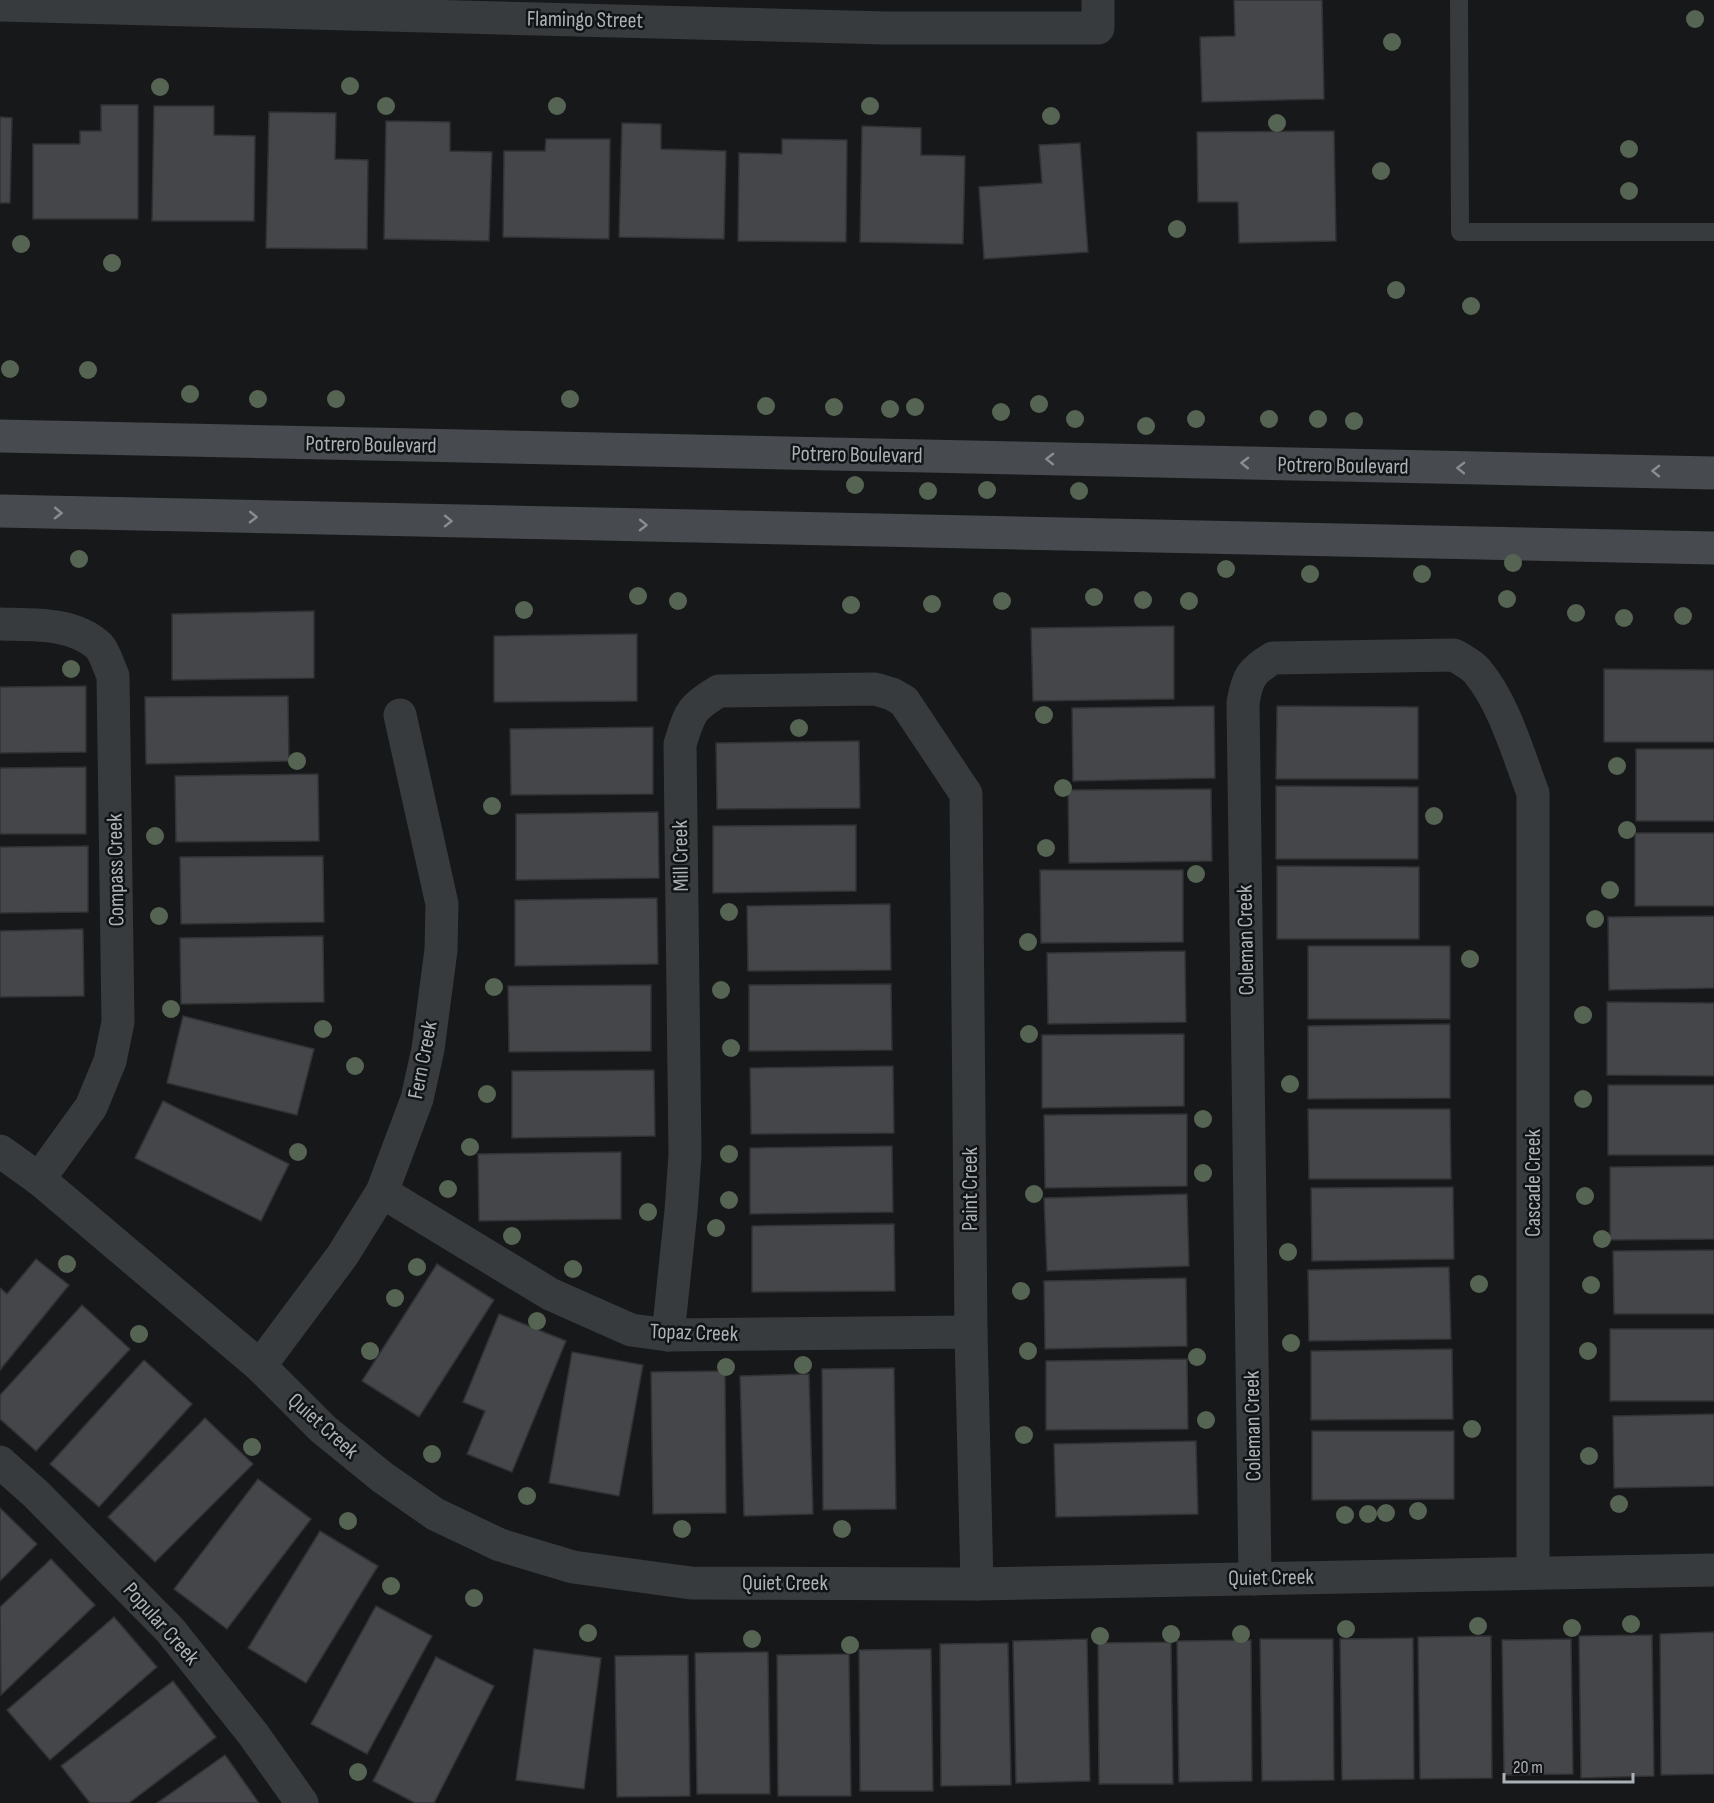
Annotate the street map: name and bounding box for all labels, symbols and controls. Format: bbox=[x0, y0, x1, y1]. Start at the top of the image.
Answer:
street label: Flamingo Street bbox=[527, 5, 644, 35]
street label: Potrero Boulevard bbox=[305, 430, 437, 460]
street label: Potrero Boulevard bbox=[791, 440, 923, 470]
street label: Potrero Boulevard bbox=[1277, 451, 1409, 481]
one-way arrow bbox=[1045, 453, 1054, 465]
one-way arrow bbox=[1240, 457, 1249, 470]
one-way arrow bbox=[1456, 462, 1465, 474]
one-way arrow bbox=[1651, 465, 1660, 478]
one-way arrow bbox=[54, 506, 63, 519]
one-way arrow bbox=[249, 511, 258, 523]
one-way arrow bbox=[444, 515, 453, 527]
one-way arrow bbox=[639, 519, 648, 531]
street label: Compass Creek bbox=[102, 813, 130, 927]
street label: Mill Creek bbox=[667, 819, 695, 892]
street label: Coleman Creek bbox=[1232, 884, 1260, 996]
street label: Fern Creek bbox=[402, 1018, 444, 1101]
street label: Cascade Creek bbox=[1520, 1129, 1547, 1237]
street label: Paint Creek bbox=[957, 1146, 984, 1231]
street label: Topaz Creek bbox=[649, 1318, 739, 1348]
street label: Coleman Creek bbox=[1239, 1370, 1267, 1482]
street label: Quiet Creek bbox=[282, 1387, 364, 1465]
street label: Quiet Creek bbox=[1228, 1564, 1315, 1592]
street label: Quiet Creek bbox=[742, 1570, 828, 1597]
street label: Popular Creek bbox=[117, 1577, 205, 1671]
scale bar bbox=[1504, 1746, 1633, 1784]
text: 20 m bbox=[1513, 1757, 1543, 1778]

